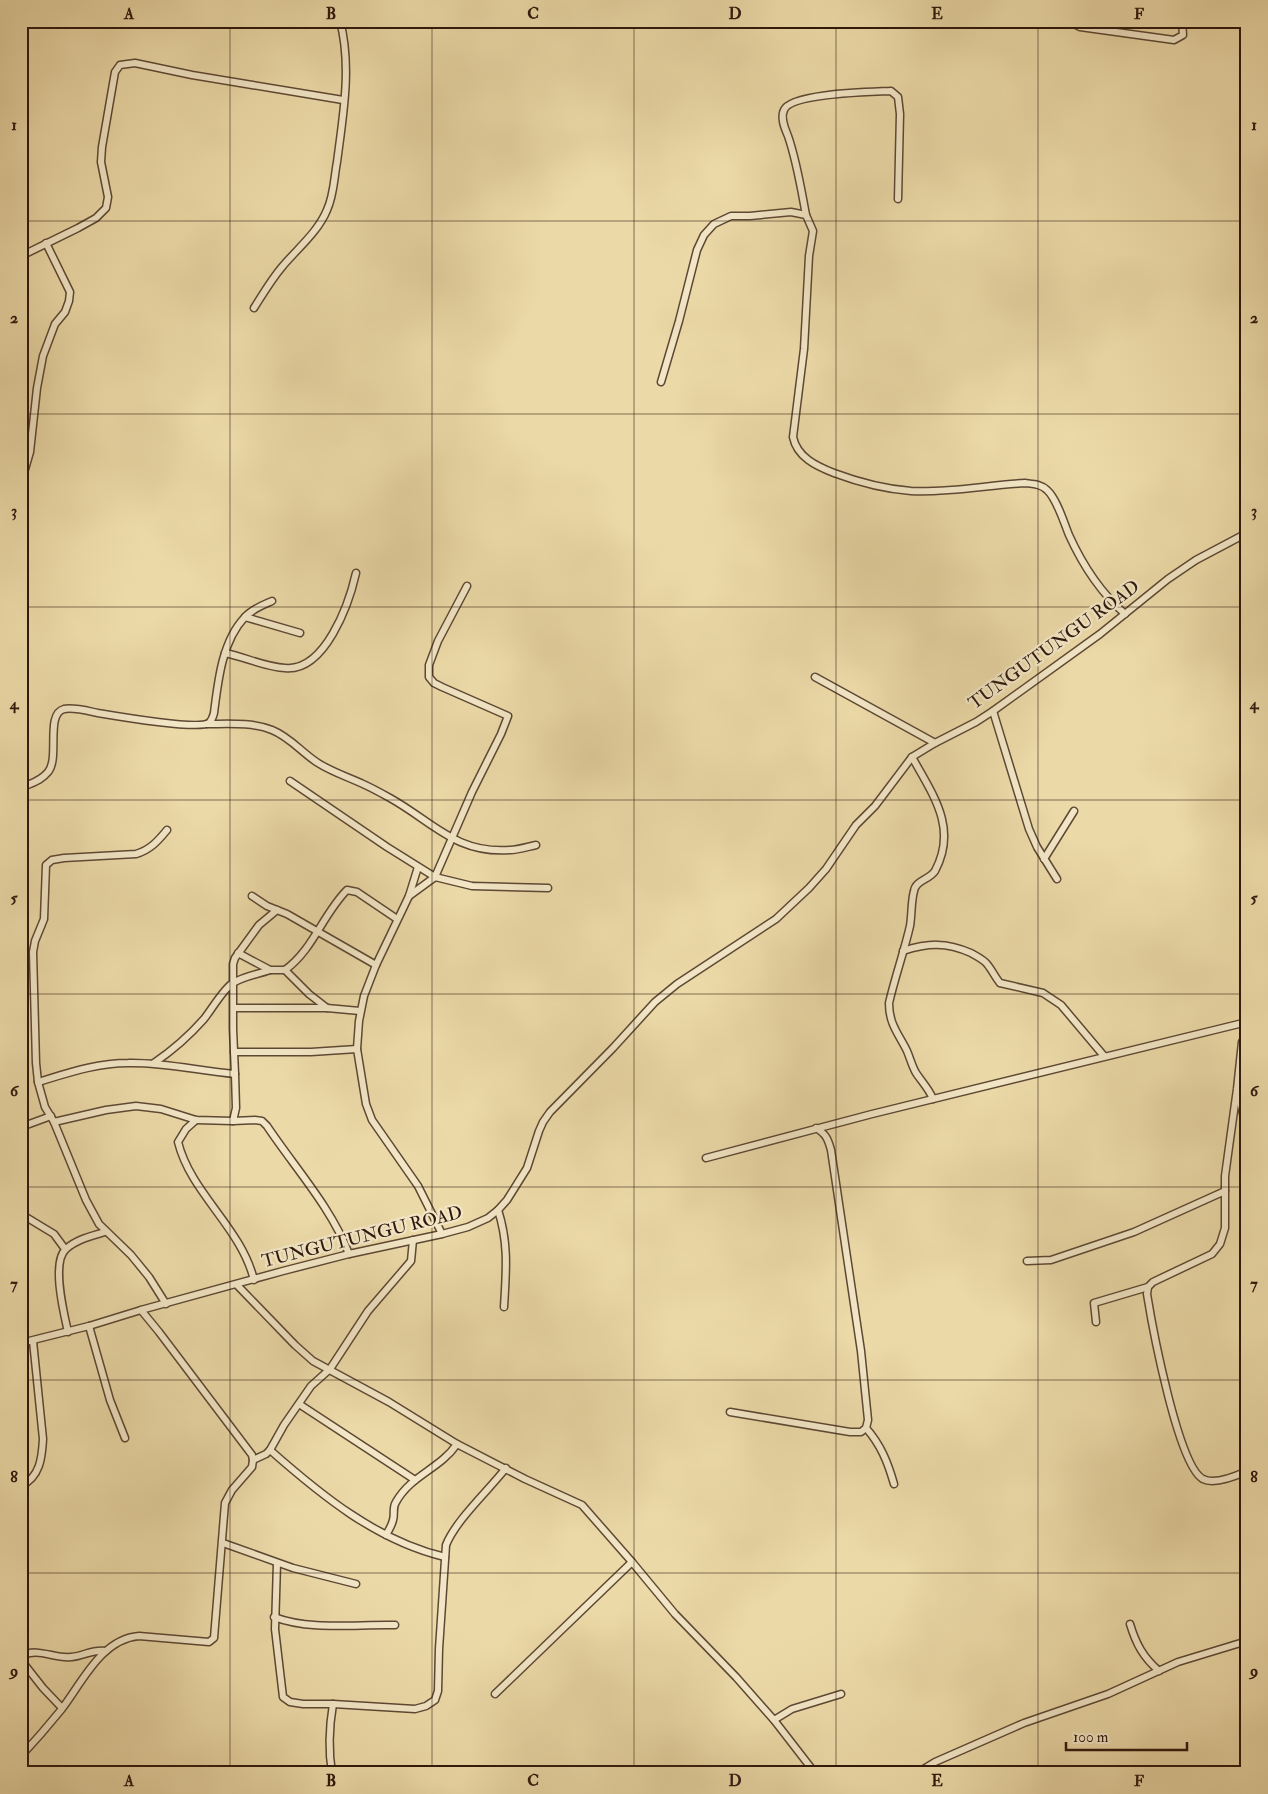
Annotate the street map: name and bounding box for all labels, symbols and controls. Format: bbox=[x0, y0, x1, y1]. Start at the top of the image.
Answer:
text: A bbox=[123, 4, 135, 24]
text: B bbox=[326, 4, 336, 24]
text: C bbox=[527, 4, 539, 24]
text: D bbox=[728, 4, 742, 24]
text: E bbox=[931, 4, 943, 24]
text: F bbox=[1134, 4, 1144, 24]
text: 1 bbox=[11, 115, 17, 135]
text: 1 bbox=[1251, 115, 1257, 135]
text: 2 bbox=[10, 308, 18, 328]
text: 2 bbox=[1250, 308, 1258, 328]
text: 3 bbox=[11, 501, 17, 521]
text: 3 bbox=[1251, 501, 1257, 521]
street label: TUNGUTUNGU ROAD bbox=[964, 575, 1144, 715]
text: 4 bbox=[9, 694, 20, 714]
text: 4 bbox=[1249, 694, 1260, 714]
text: 5 bbox=[10, 888, 18, 908]
text: 5 bbox=[1250, 888, 1258, 908]
text: 6 bbox=[10, 1081, 20, 1101]
text: 6 bbox=[1250, 1081, 1260, 1101]
street label: TUNGUTUNGU ROAD bbox=[259, 1201, 465, 1273]
text: 7 bbox=[10, 1274, 18, 1294]
text: 7 bbox=[1250, 1274, 1258, 1294]
text: 8 bbox=[10, 1467, 18, 1487]
text: 8 bbox=[1250, 1467, 1258, 1487]
text: 9 bbox=[8, 1661, 18, 1681]
text: 9 bbox=[1248, 1661, 1258, 1681]
scale bar bbox=[1066, 1719, 1187, 1751]
text: 100 m bbox=[1073, 1728, 1109, 1747]
text: A bbox=[123, 1771, 135, 1791]
text: B bbox=[326, 1771, 336, 1791]
text: C bbox=[527, 1771, 539, 1791]
text: D bbox=[728, 1771, 742, 1791]
text: E bbox=[931, 1771, 943, 1791]
text: F bbox=[1134, 1771, 1144, 1791]

